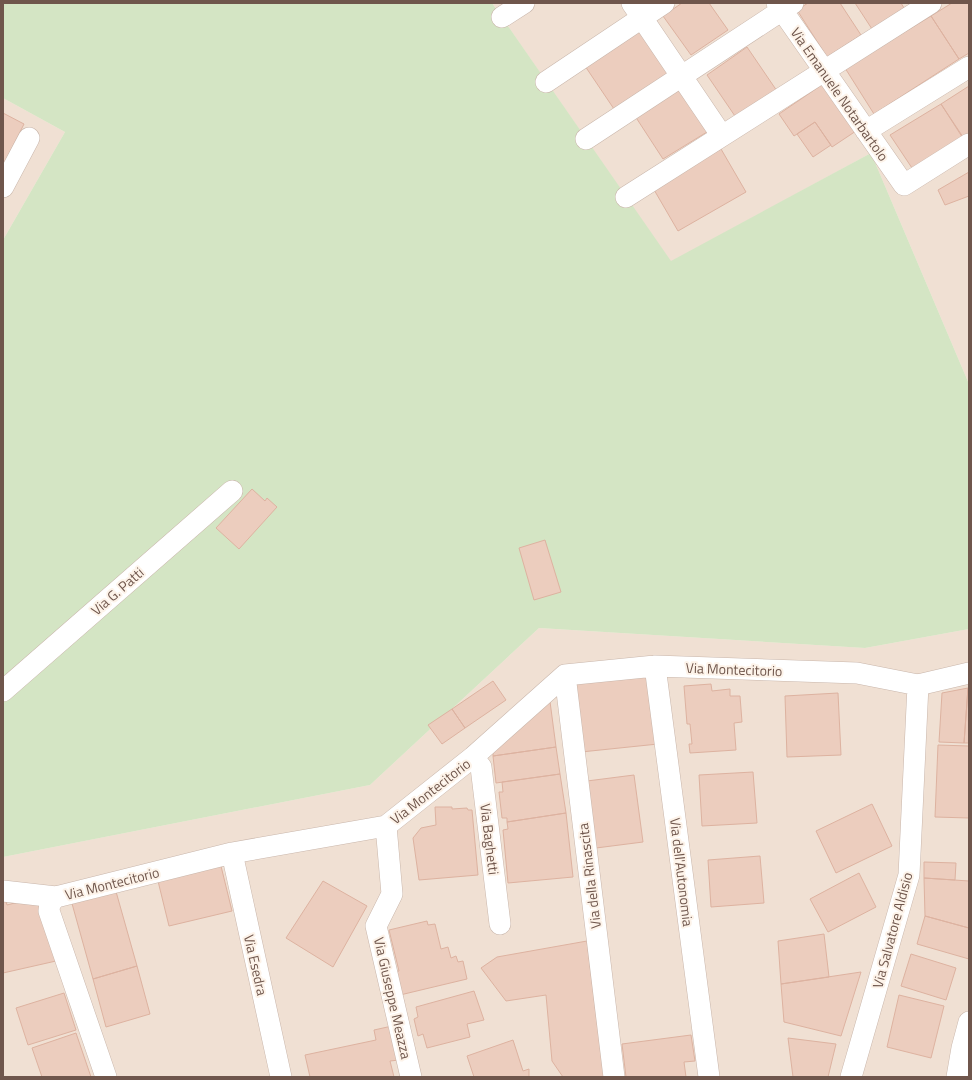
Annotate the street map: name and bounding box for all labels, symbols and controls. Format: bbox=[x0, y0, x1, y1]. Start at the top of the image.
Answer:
street label: Via Emanuele Notarbartolo bbox=[786, 23, 894, 165]
street label: Via G. Patti bbox=[86, 562, 148, 620]
street label: Via Montecitorio bbox=[685, 657, 783, 681]
street label: Via Montecitorio bbox=[385, 753, 475, 829]
street label: Via Baghetti bbox=[475, 802, 505, 876]
street label: Via dell'Autonomia bbox=[665, 816, 699, 928]
street label: Via della Rinascita bbox=[572, 822, 606, 930]
street label: Via Montecitorio bbox=[63, 861, 161, 905]
street label: Via Salvatore Aldisio bbox=[866, 870, 918, 990]
street label: Via Esedra bbox=[239, 932, 273, 998]
street label: Via Giuseppe Meazza bbox=[369, 935, 417, 1061]

